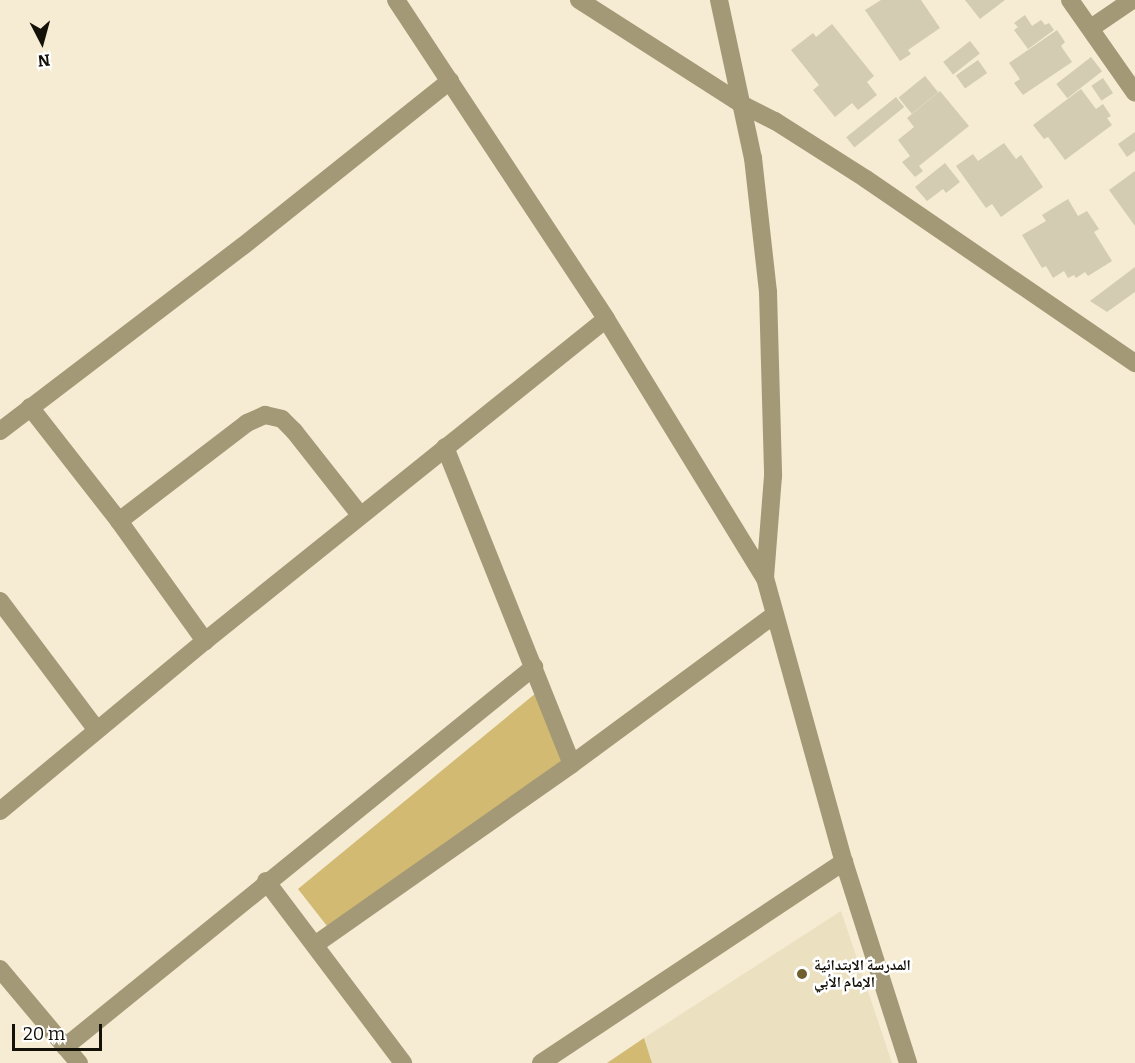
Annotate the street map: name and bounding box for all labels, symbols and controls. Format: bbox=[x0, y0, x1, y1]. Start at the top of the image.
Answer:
north arrow bbox=[12, 12, 72, 72]
text: N bbox=[37, 50, 51, 70]
place label: المدرسة الابتدائية الإمام الأبي bbox=[814, 956, 911, 991]
marker: المدرسة الابتدائية الإمام الأبي bbox=[795, 967, 809, 981]
scale bar bbox=[15, 1012, 105, 1050]
text: 20 m bbox=[23, 1023, 65, 1045]

